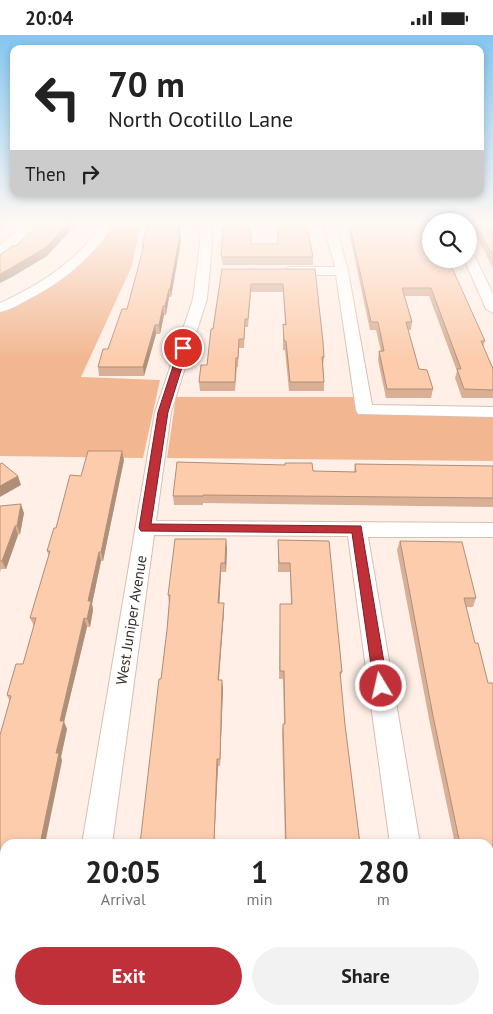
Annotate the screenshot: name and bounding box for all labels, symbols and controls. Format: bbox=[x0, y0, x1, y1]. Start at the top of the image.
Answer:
text: 20:04 bbox=[25, 6, 73, 30]
text: 70 m bbox=[108, 61, 185, 107]
icon: left bbox=[25, 65, 90, 130]
text: North Ocotillo Lane bbox=[108, 105, 293, 133]
icon: right bbox=[76, 160, 104, 188]
text: Then bbox=[25, 162, 66, 186]
map controls bbox=[422, 213, 477, 268]
button: search bbox=[422, 213, 477, 268]
pin bbox=[162, 327, 204, 369]
icon: arrive bbox=[169, 334, 197, 362]
street label: West Juniper Avenue bbox=[111, 554, 151, 686]
position arrow bbox=[354, 659, 406, 711]
text: 20:05 bbox=[85, 852, 161, 891]
text: 1 bbox=[251, 852, 268, 891]
text: 280 bbox=[358, 852, 409, 891]
text: Arrival bbox=[101, 889, 146, 909]
text: min bbox=[247, 889, 273, 909]
text: m bbox=[377, 889, 390, 909]
button: Exit bbox=[15, 947, 242, 1005]
button: Share bbox=[252, 947, 479, 1005]

